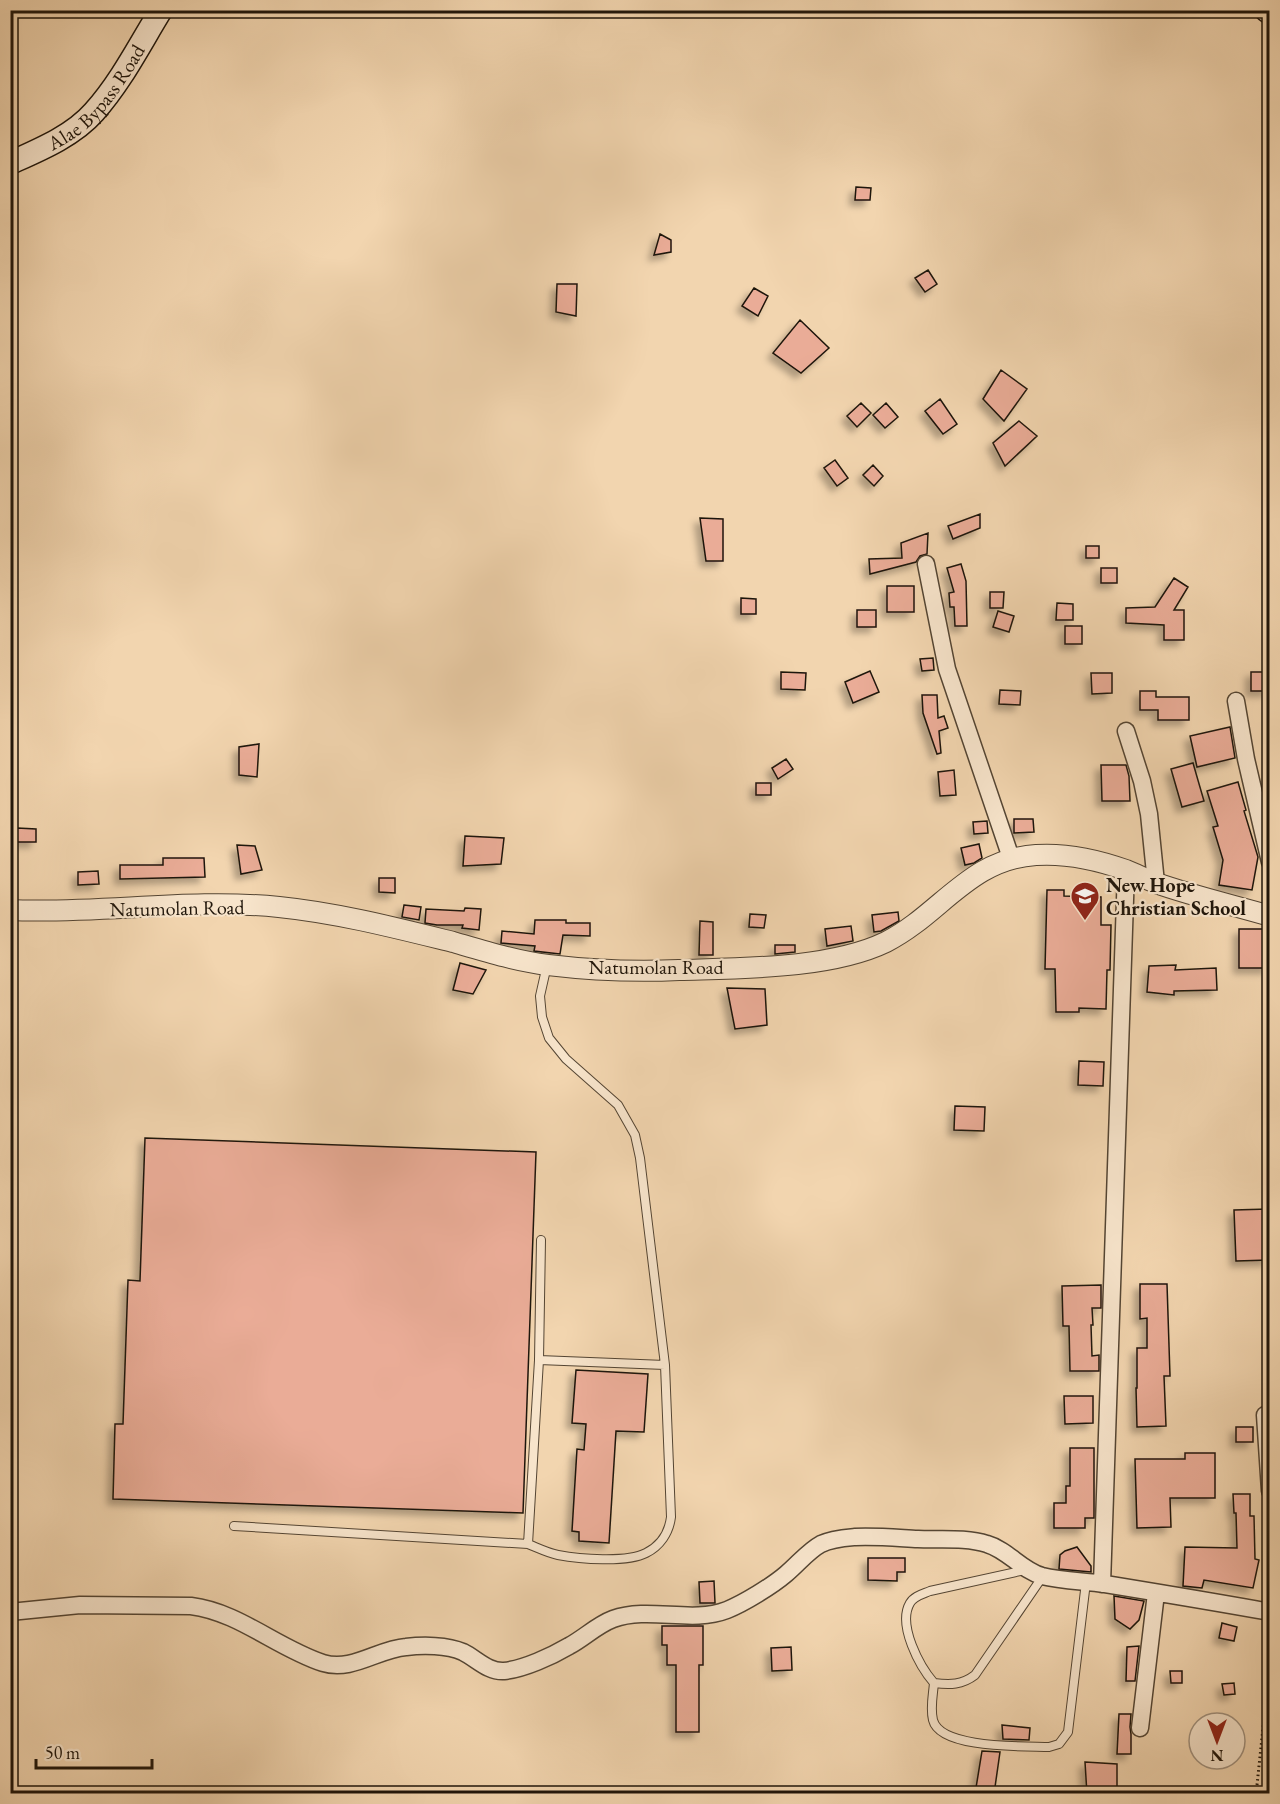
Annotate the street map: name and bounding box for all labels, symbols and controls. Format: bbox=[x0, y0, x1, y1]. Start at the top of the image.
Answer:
street label: Alae Bypass Road bbox=[42, 39, 151, 157]
place label: New Hope Christian School bbox=[1106, 872, 1246, 921]
school or university icon: New Hope Christian School bbox=[1069, 880, 1101, 922]
street label: Natumolan Road bbox=[109, 894, 246, 922]
street label: Natumolan Road bbox=[589, 954, 724, 980]
north arrow bbox=[1187, 1711, 1247, 1771]
scale bar bbox=[36, 1732, 152, 1770]
text: 50 m bbox=[45, 1741, 80, 1764]
text: N bbox=[1210, 1745, 1223, 1766]

